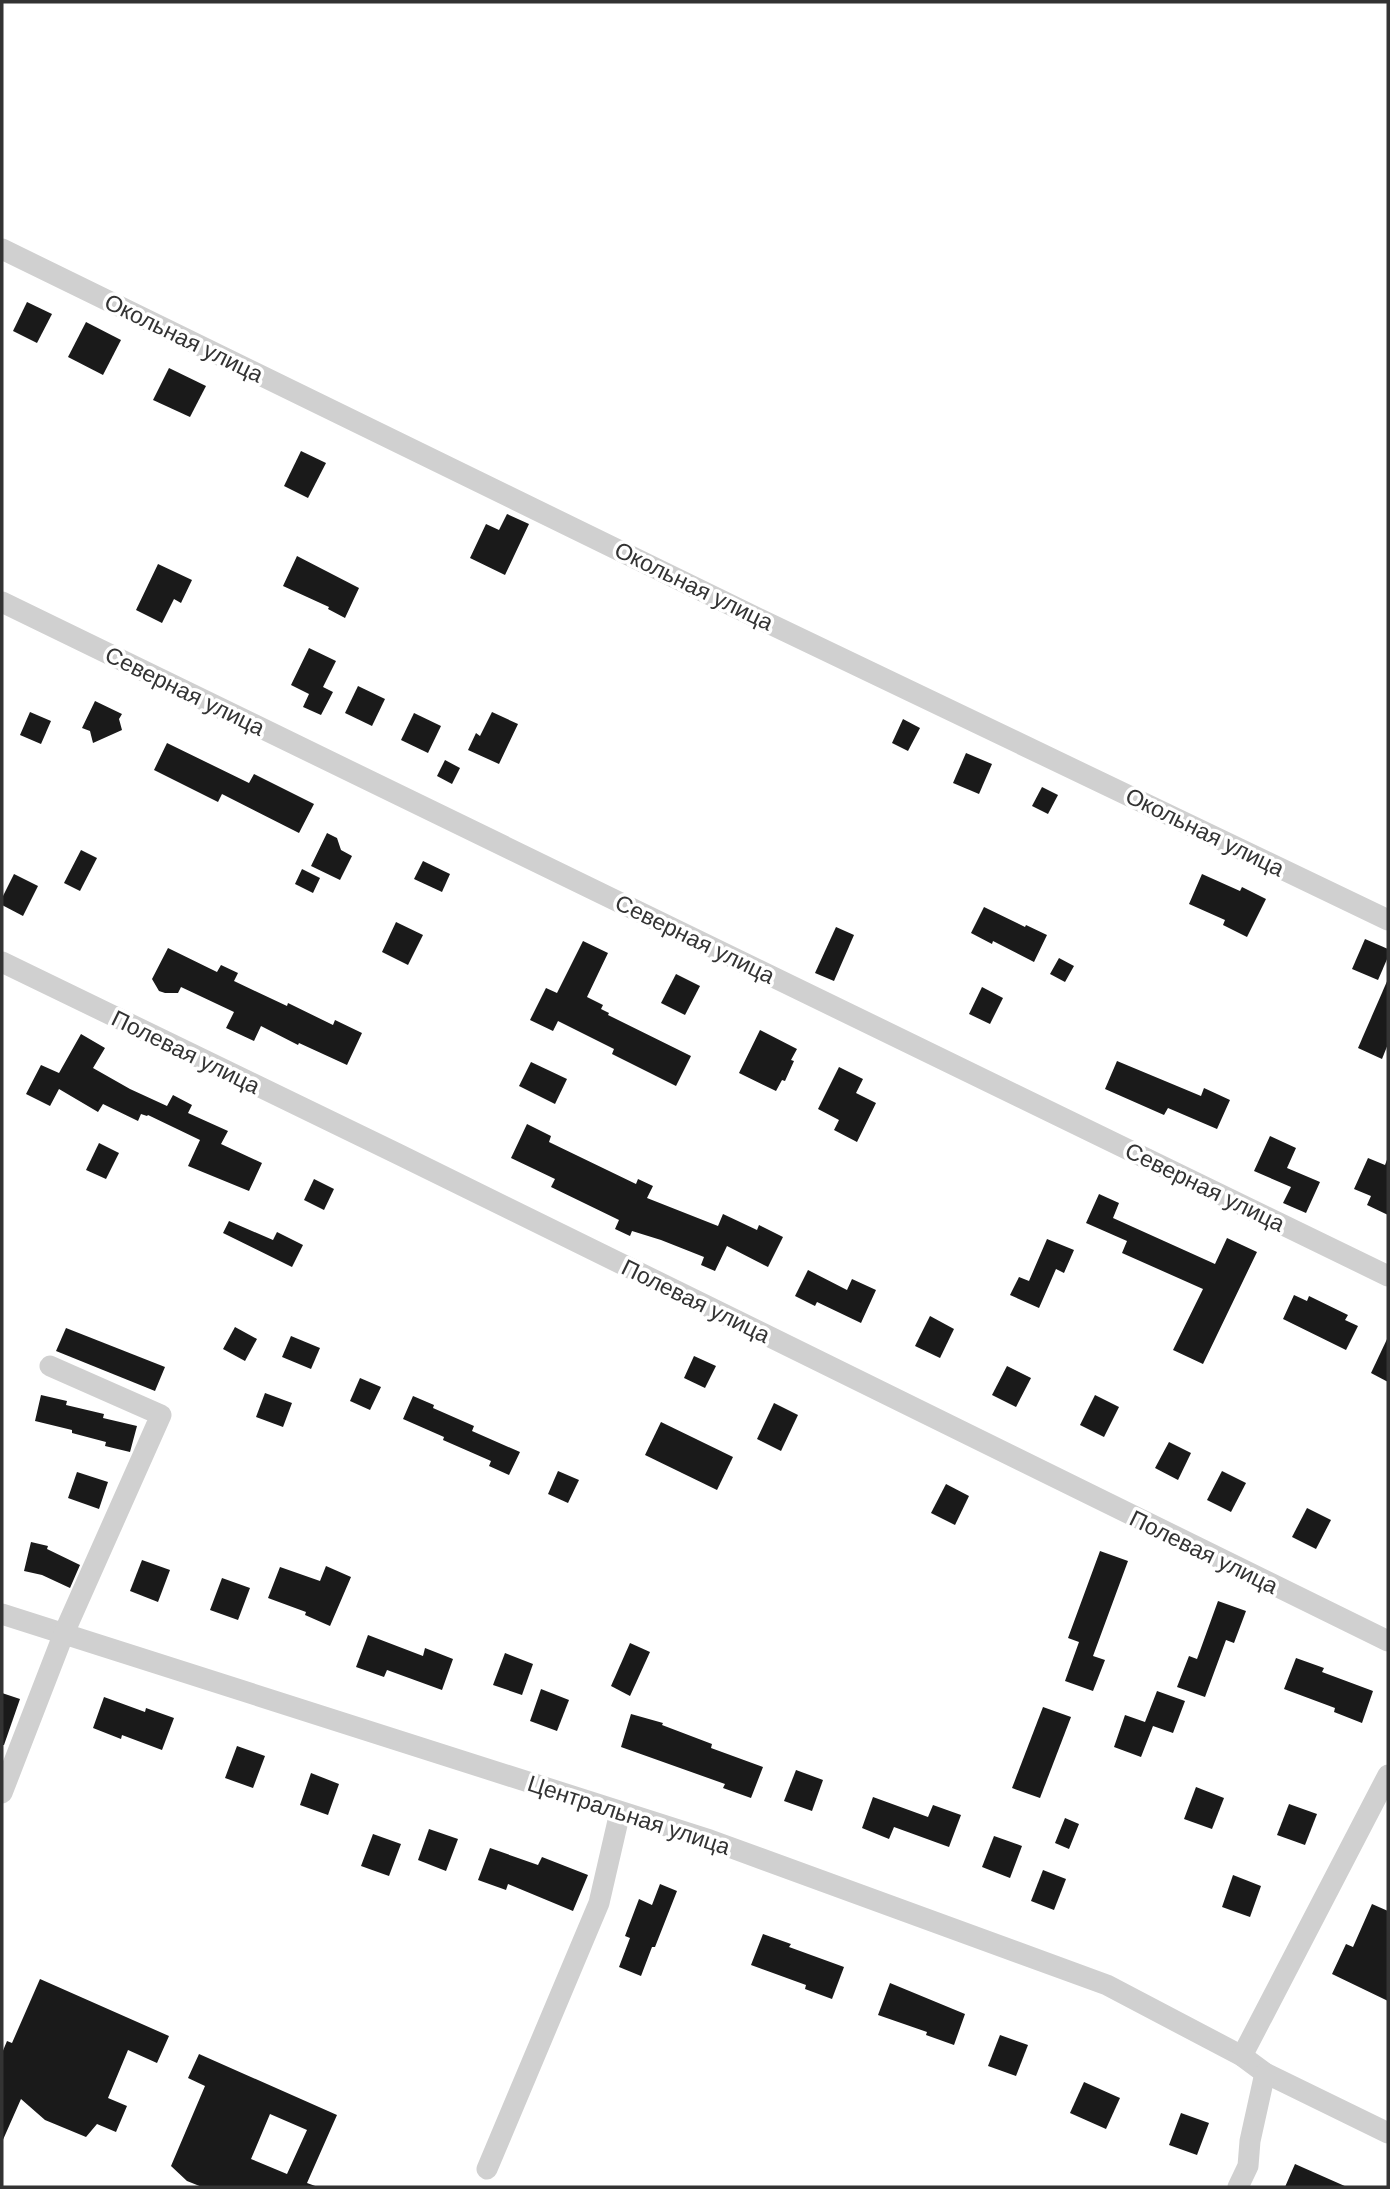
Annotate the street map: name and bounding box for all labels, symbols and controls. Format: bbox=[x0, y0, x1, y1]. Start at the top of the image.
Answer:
street label: Окольная улица bbox=[100, 287, 269, 390]
street label: Окольная улица bbox=[610, 535, 779, 638]
street label: Северная улица bbox=[100, 639, 270, 743]
street label: Окольная улица bbox=[1121, 781, 1290, 884]
street label: Северная улица bbox=[610, 887, 780, 991]
street label: Полевая улица bbox=[107, 1003, 265, 1101]
street label: Северная улица bbox=[1120, 1135, 1290, 1239]
street label: Полевая улица bbox=[617, 1252, 775, 1350]
street label: Полевая улица bbox=[1125, 1503, 1283, 1601]
street label: Центральная улица bbox=[524, 1768, 734, 1862]

